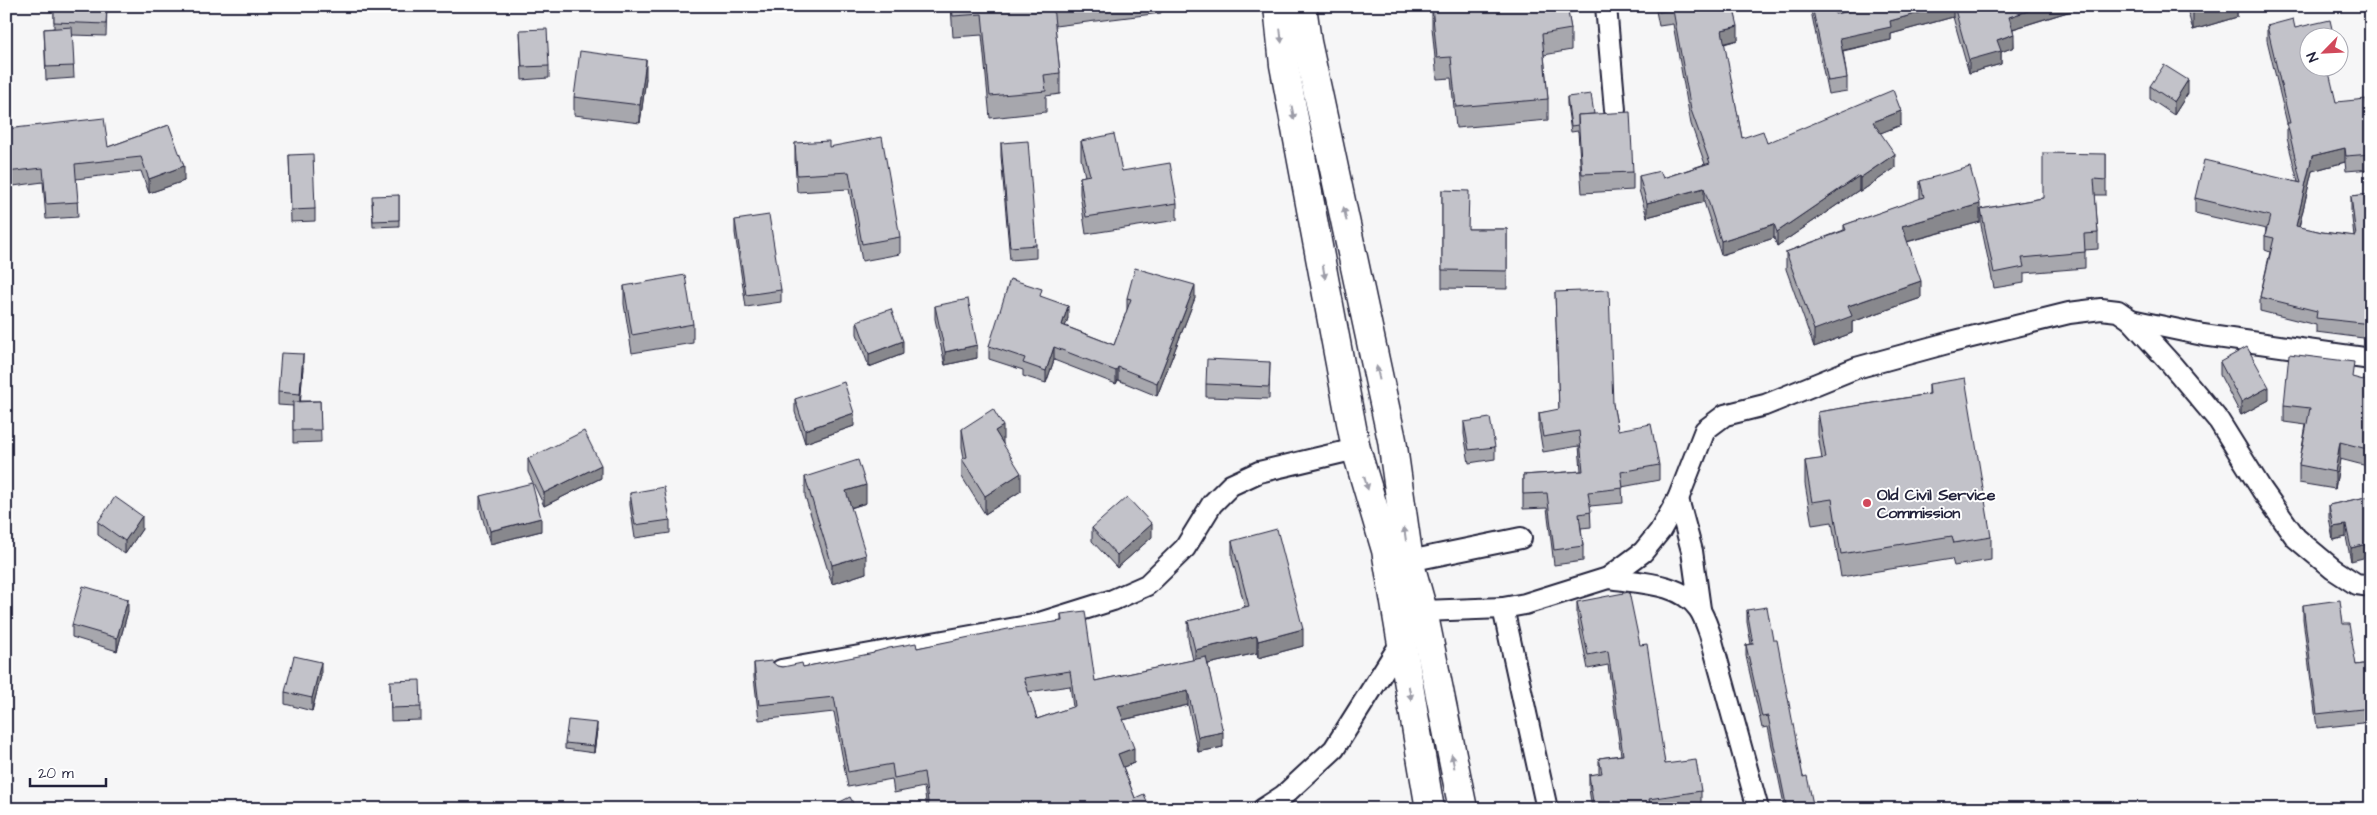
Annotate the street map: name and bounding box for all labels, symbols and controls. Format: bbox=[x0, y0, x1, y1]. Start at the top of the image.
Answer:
one-way arrow bbox=[1277, 28, 1285, 44]
north arrow bbox=[2300, 28, 2350, 78]
text: N bbox=[2302, 49, 2324, 65]
one-way arrow bbox=[1289, 105, 1297, 120]
one-way arrow bbox=[1341, 207, 1349, 222]
one-way arrow bbox=[1321, 264, 1329, 280]
one-way arrow bbox=[1374, 366, 1382, 381]
one-way arrow bbox=[1363, 475, 1371, 490]
place label: Old Civil Service Commission bbox=[1877, 484, 1996, 524]
marker: Old Civil Service Commission bbox=[1861, 497, 1873, 509]
one-way arrow bbox=[1401, 525, 1409, 541]
one-way arrow bbox=[1406, 685, 1414, 701]
one-way arrow bbox=[1449, 753, 1457, 769]
scale bar bbox=[30, 755, 106, 787]
text: 20 m bbox=[38, 763, 74, 784]

